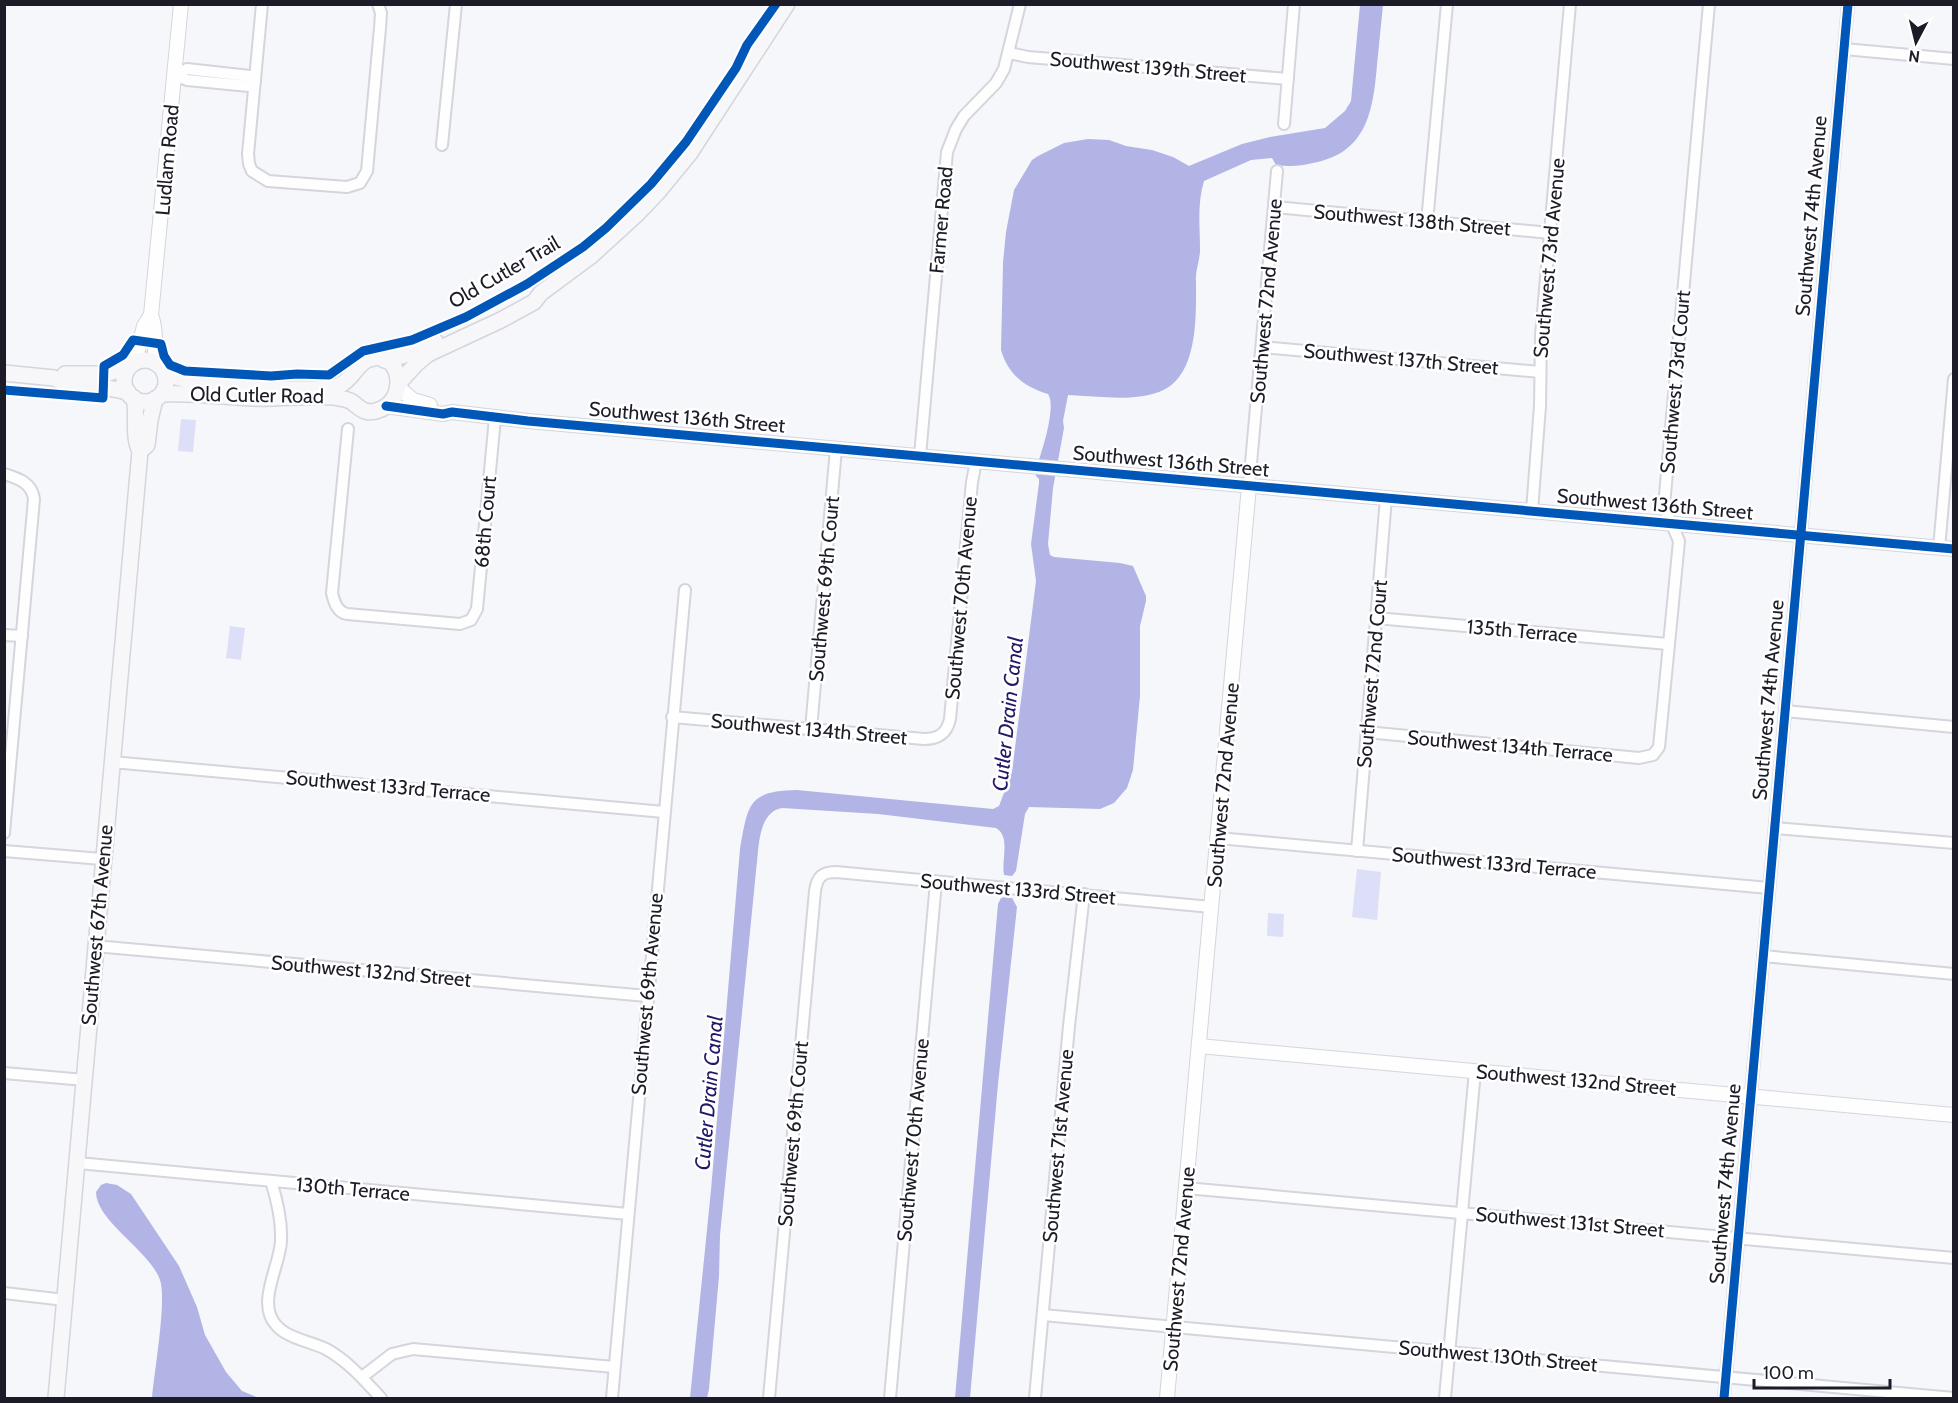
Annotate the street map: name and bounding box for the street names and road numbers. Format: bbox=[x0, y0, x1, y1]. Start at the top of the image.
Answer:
street label: Southwest 139th Street bbox=[1049, 46, 1247, 88]
street label: Ludlam Road bbox=[150, 104, 184, 216]
street label: Southwest 74th Avenue bbox=[1790, 115, 1832, 317]
street label: Southwest 73rd Avenue bbox=[1528, 157, 1570, 359]
street label: Farmer Road bbox=[924, 166, 958, 274]
street label: Southwest 72nd Avenue bbox=[1245, 198, 1287, 404]
street label: Southwest 138th Street bbox=[1312, 199, 1512, 241]
street label: Old Cutler Trail bbox=[444, 230, 564, 313]
street label: Southwest 73rd Court bbox=[1655, 289, 1695, 475]
street label: Southwest 137th Street bbox=[1303, 339, 1500, 380]
street label: Old Cutler Road bbox=[190, 382, 324, 408]
street label: Southwest 136th Street bbox=[588, 396, 786, 438]
street label: Southwest 136th Street bbox=[1072, 440, 1270, 482]
street label: 68th Court bbox=[469, 475, 501, 569]
street label: Southwest 136th Street bbox=[1556, 483, 1754, 525]
street label: Southwest 69th Court bbox=[804, 495, 844, 683]
street label: Southwest 70th Avenue bbox=[940, 495, 982, 701]
street label: Southwest 72nd Court bbox=[1352, 579, 1392, 769]
street label: Southwest 74th Avenue bbox=[1747, 599, 1789, 801]
street label: 135th Terrace bbox=[1466, 614, 1578, 648]
street label: Southwest 72nd Avenue bbox=[1202, 682, 1244, 888]
street label: Southwest 134th Street bbox=[710, 708, 908, 750]
street label: Southwest 134th Terrace bbox=[1406, 725, 1614, 767]
street label: Southwest 133rd Terrace bbox=[285, 765, 491, 807]
street label: Southwest 67th Avenue bbox=[76, 824, 118, 1026]
street label: Southwest 133rd Terrace bbox=[1391, 842, 1597, 884]
street label: Southwest 133rd Street bbox=[919, 869, 1117, 910]
street label: Southwest 69th Avenue bbox=[626, 892, 668, 1096]
street label: Southwest 132nd Street bbox=[270, 950, 472, 992]
street label: Southwest 70th Avenue bbox=[892, 1037, 934, 1243]
street label: Southwest 69th Court bbox=[773, 1040, 813, 1228]
street label: Southwest 71st Avenue bbox=[1038, 1048, 1078, 1244]
street label: Southwest 132nd Street bbox=[1475, 1059, 1677, 1101]
street label: Southwest 74th Avenue bbox=[1704, 1083, 1746, 1285]
street label: Southwest 72nd Avenue bbox=[1158, 1166, 1200, 1372]
street label: 130th Terrace bbox=[295, 1172, 411, 1206]
street label: Southwest 131st Street bbox=[1475, 1202, 1666, 1242]
street label: Southwest 130th Street bbox=[1398, 1335, 1599, 1377]

